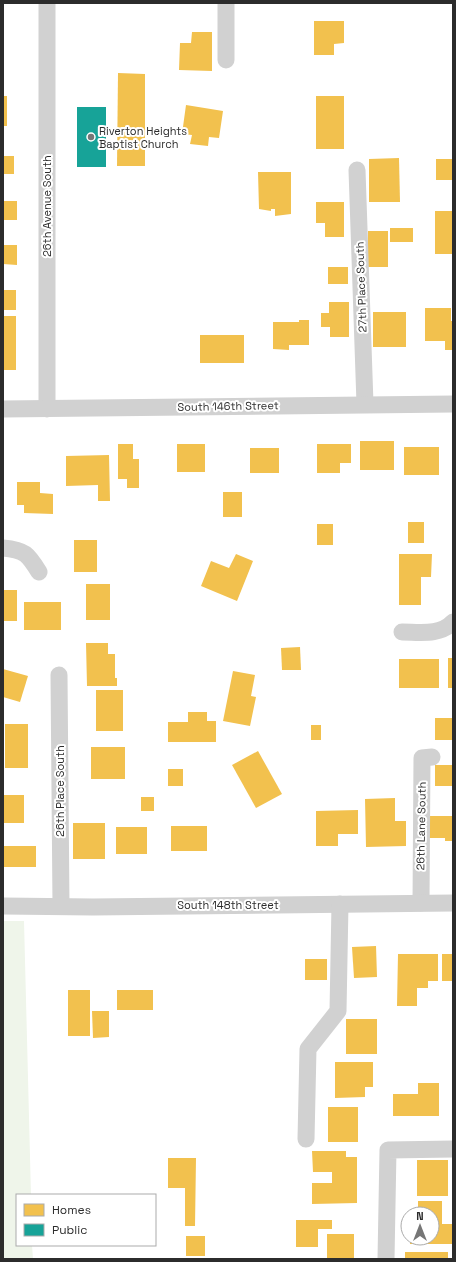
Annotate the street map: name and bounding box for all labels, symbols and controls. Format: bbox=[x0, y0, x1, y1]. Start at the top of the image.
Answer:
place label: Riverton Heights Baptist Church bbox=[99, 124, 187, 151]
marker: Riverton Heights Baptist Church bbox=[86, 132, 96, 142]
street label: 26th Avenue South bbox=[40, 155, 54, 257]
street label: 27th Place South bbox=[352, 241, 370, 333]
street label: South 146th Street bbox=[177, 398, 279, 414]
street label: 26th Place South bbox=[53, 745, 67, 837]
street label: 26th Lane South bbox=[413, 782, 429, 870]
street label: South 148th Street bbox=[177, 898, 279, 912]
legend bbox=[16, 1194, 156, 1246]
text: Homes bbox=[52, 1202, 91, 1218]
north arrow bbox=[400, 1206, 440, 1246]
text: N bbox=[416, 1209, 424, 1223]
text: Public bbox=[52, 1222, 87, 1238]

